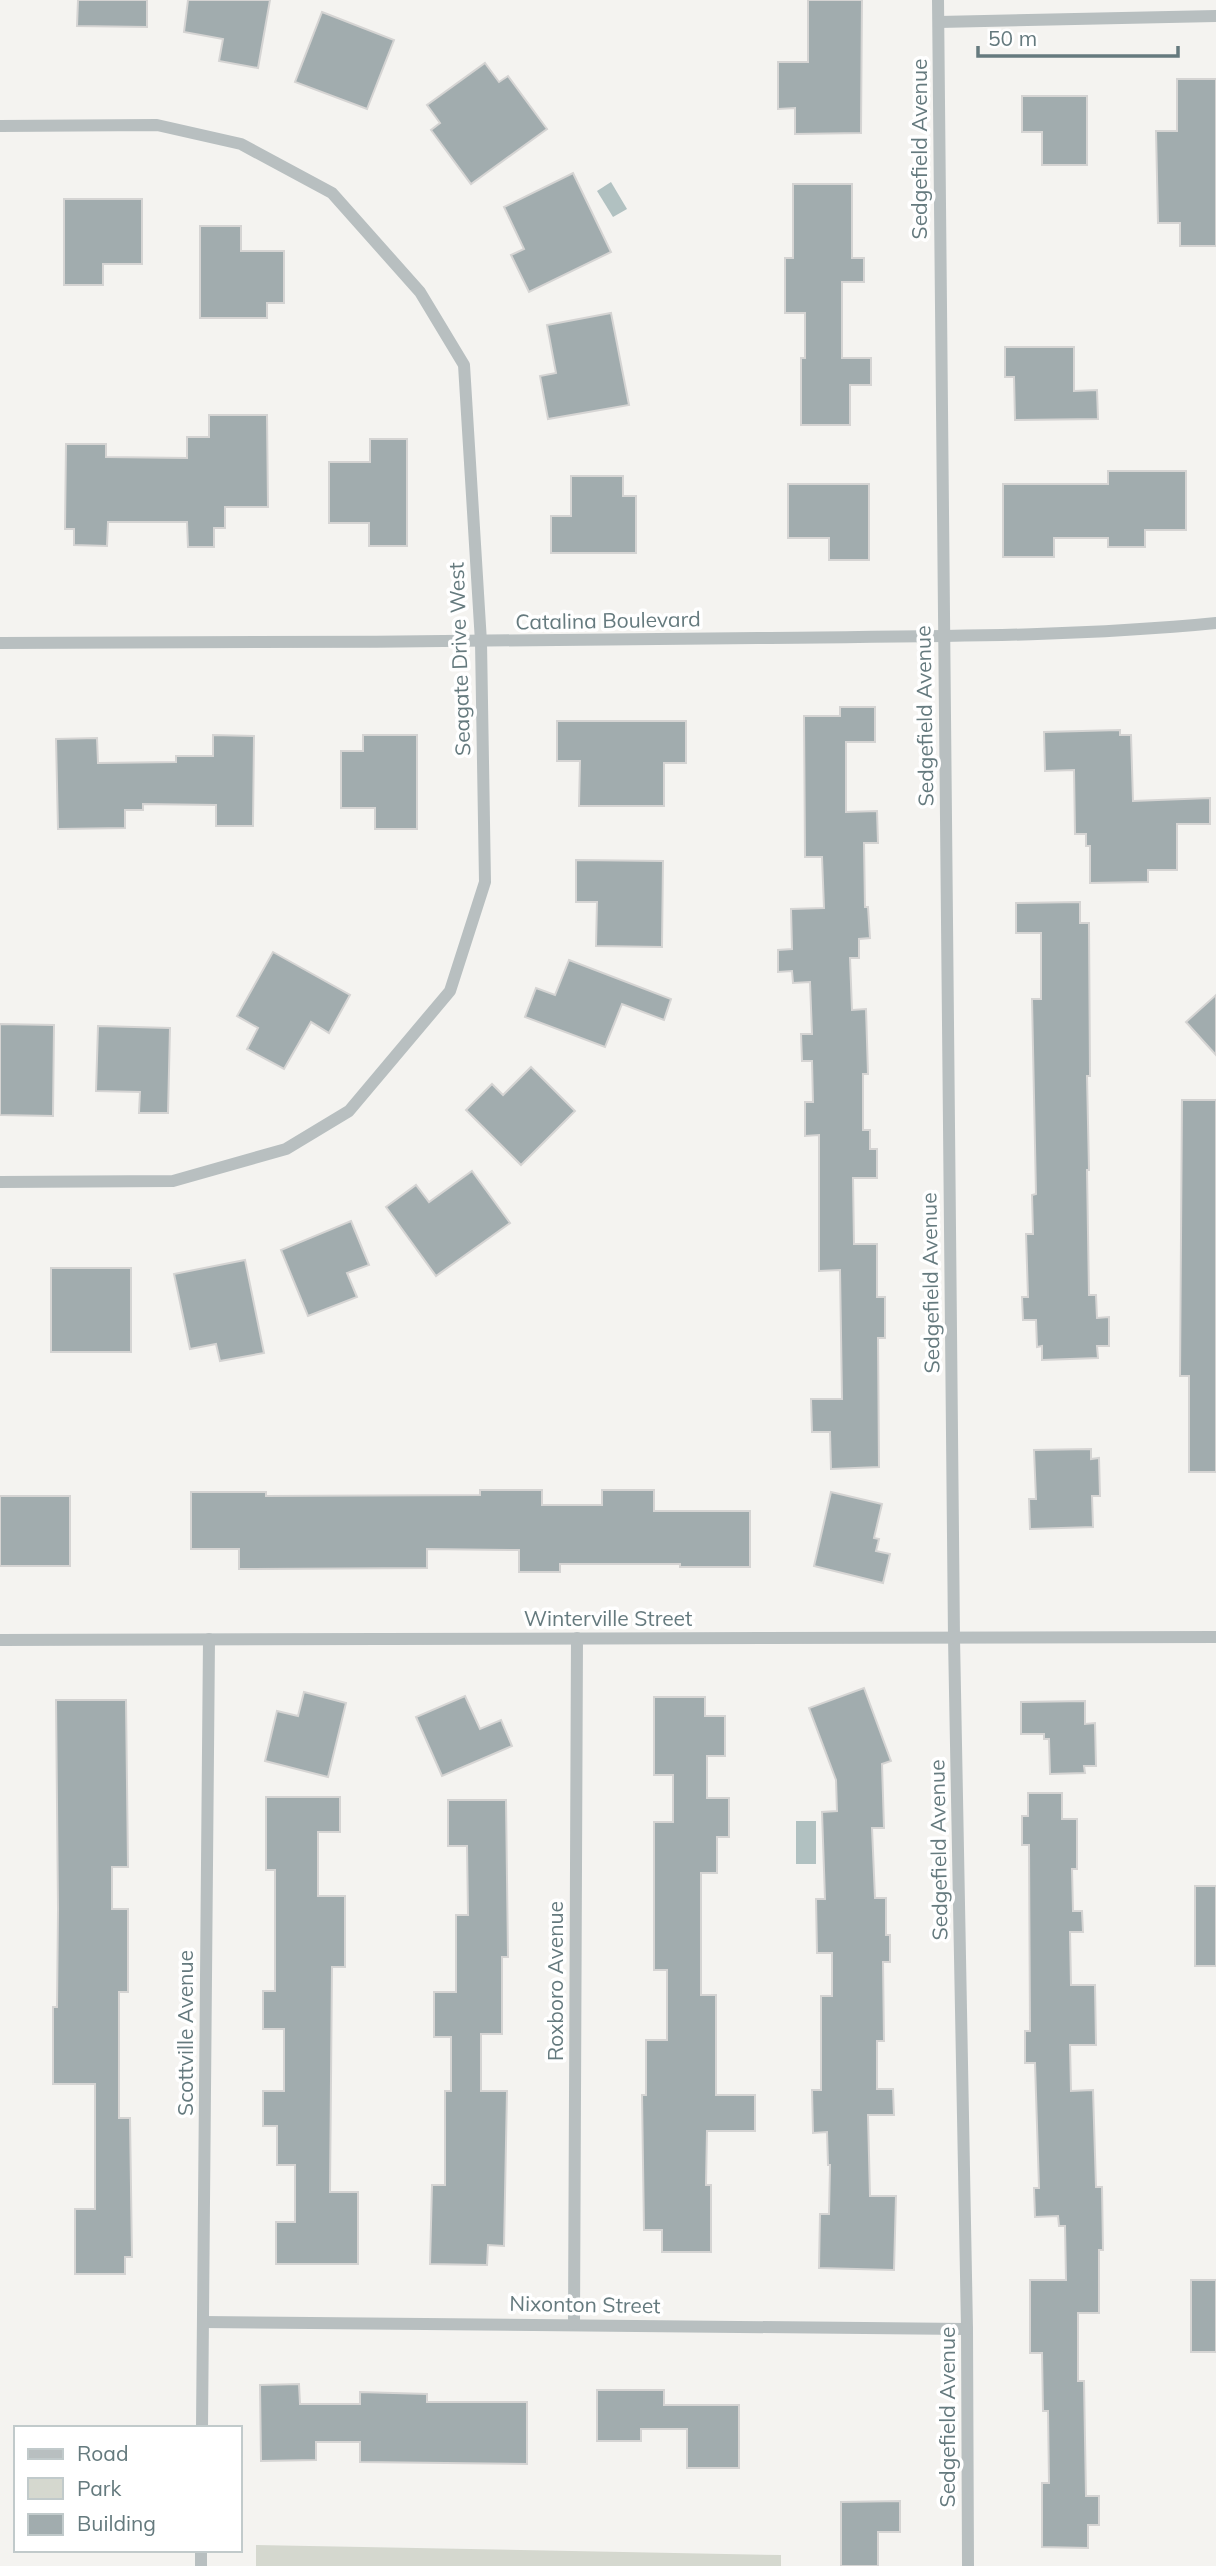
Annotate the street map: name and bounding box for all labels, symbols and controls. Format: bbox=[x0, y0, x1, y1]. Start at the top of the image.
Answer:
scale bar bbox=[978, 14, 1178, 58]
text: 50 m bbox=[988, 25, 1037, 51]
street label: Sedgefield Avenue bbox=[906, 59, 932, 239]
street label: Seagate Drive West bbox=[443, 562, 475, 756]
street label: Catalina Boulevard bbox=[515, 605, 701, 635]
street label: Sedgefield Avenue bbox=[909, 625, 939, 807]
street label: Sedgefield Avenue bbox=[915, 1192, 945, 1374]
street label: Winterville Street bbox=[524, 1605, 692, 1631]
street label: Sedgefield Avenue bbox=[923, 1759, 953, 1941]
street label: Roxboro Avenue bbox=[542, 1901, 568, 2061]
street label: Scottville Avenue bbox=[172, 1950, 198, 2116]
street label: Nixonton Street bbox=[509, 2290, 661, 2318]
street label: Sedgefield Avenue bbox=[934, 2327, 960, 2507]
legend bbox=[14, 2426, 242, 2552]
text: Road bbox=[77, 2440, 128, 2466]
text: Park bbox=[77, 2475, 121, 2501]
text: Building bbox=[77, 2510, 156, 2536]

